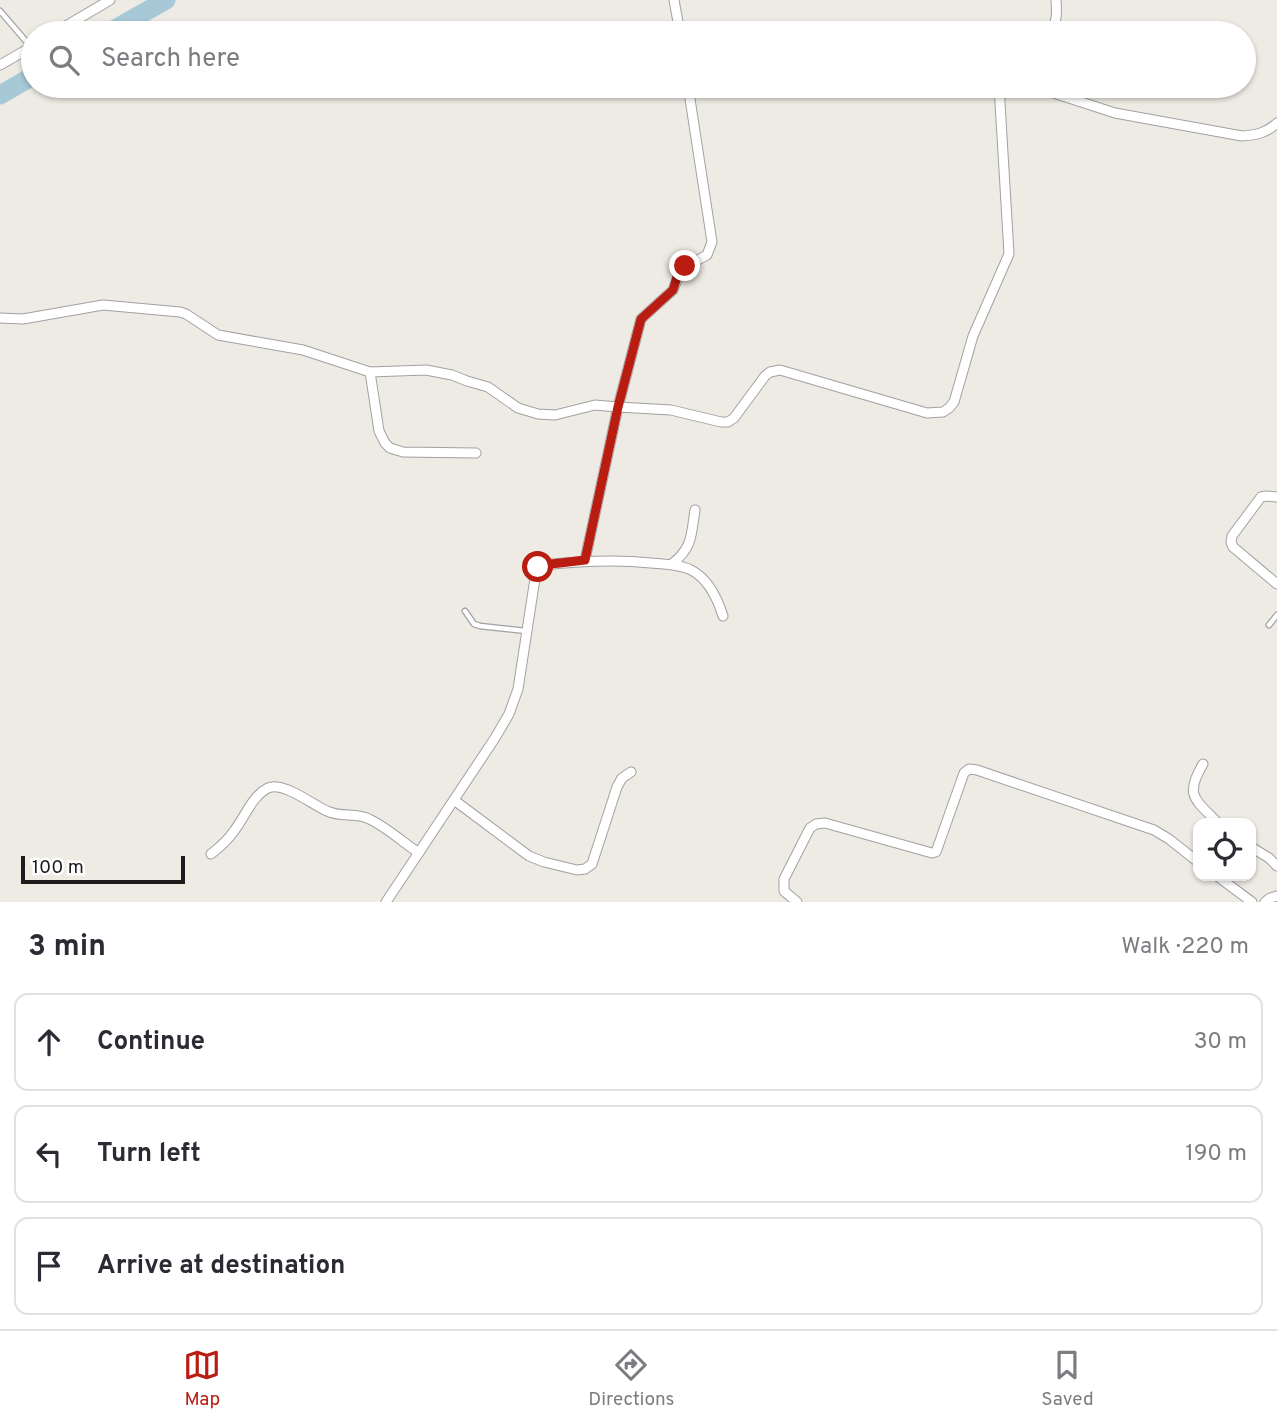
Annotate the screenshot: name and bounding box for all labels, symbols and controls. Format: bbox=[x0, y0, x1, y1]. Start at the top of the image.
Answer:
search box bbox=[21, 21, 1256, 98]
icon: search bbox=[45, 41, 83, 79]
text: Search here bbox=[101, 43, 240, 76]
route end bbox=[669, 250, 700, 281]
route start bbox=[522, 551, 553, 582]
map controls bbox=[1193, 818, 1256, 881]
button: locate bbox=[1193, 818, 1256, 881]
scale bar bbox=[21, 853, 186, 885]
text: 100 m bbox=[32, 856, 84, 880]
text: 3 min bbox=[28, 929, 106, 966]
text: Walk · 220 m bbox=[1121, 933, 1249, 962]
icon: ahead bbox=[30, 1023, 68, 1061]
text: Continue bbox=[97, 1026, 205, 1059]
text: 30 m bbox=[1194, 1028, 1247, 1057]
icon: left bbox=[30, 1135, 68, 1173]
text: Turn left bbox=[97, 1138, 201, 1171]
text: 190 m bbox=[1185, 1140, 1247, 1169]
icon: arrive bbox=[30, 1247, 68, 1285]
text: Arrive at destination bbox=[97, 1250, 345, 1283]
tab: Map bbox=[183, 1346, 221, 1412]
tab: Directions bbox=[588, 1346, 675, 1412]
tab: Saved bbox=[1041, 1346, 1094, 1412]

